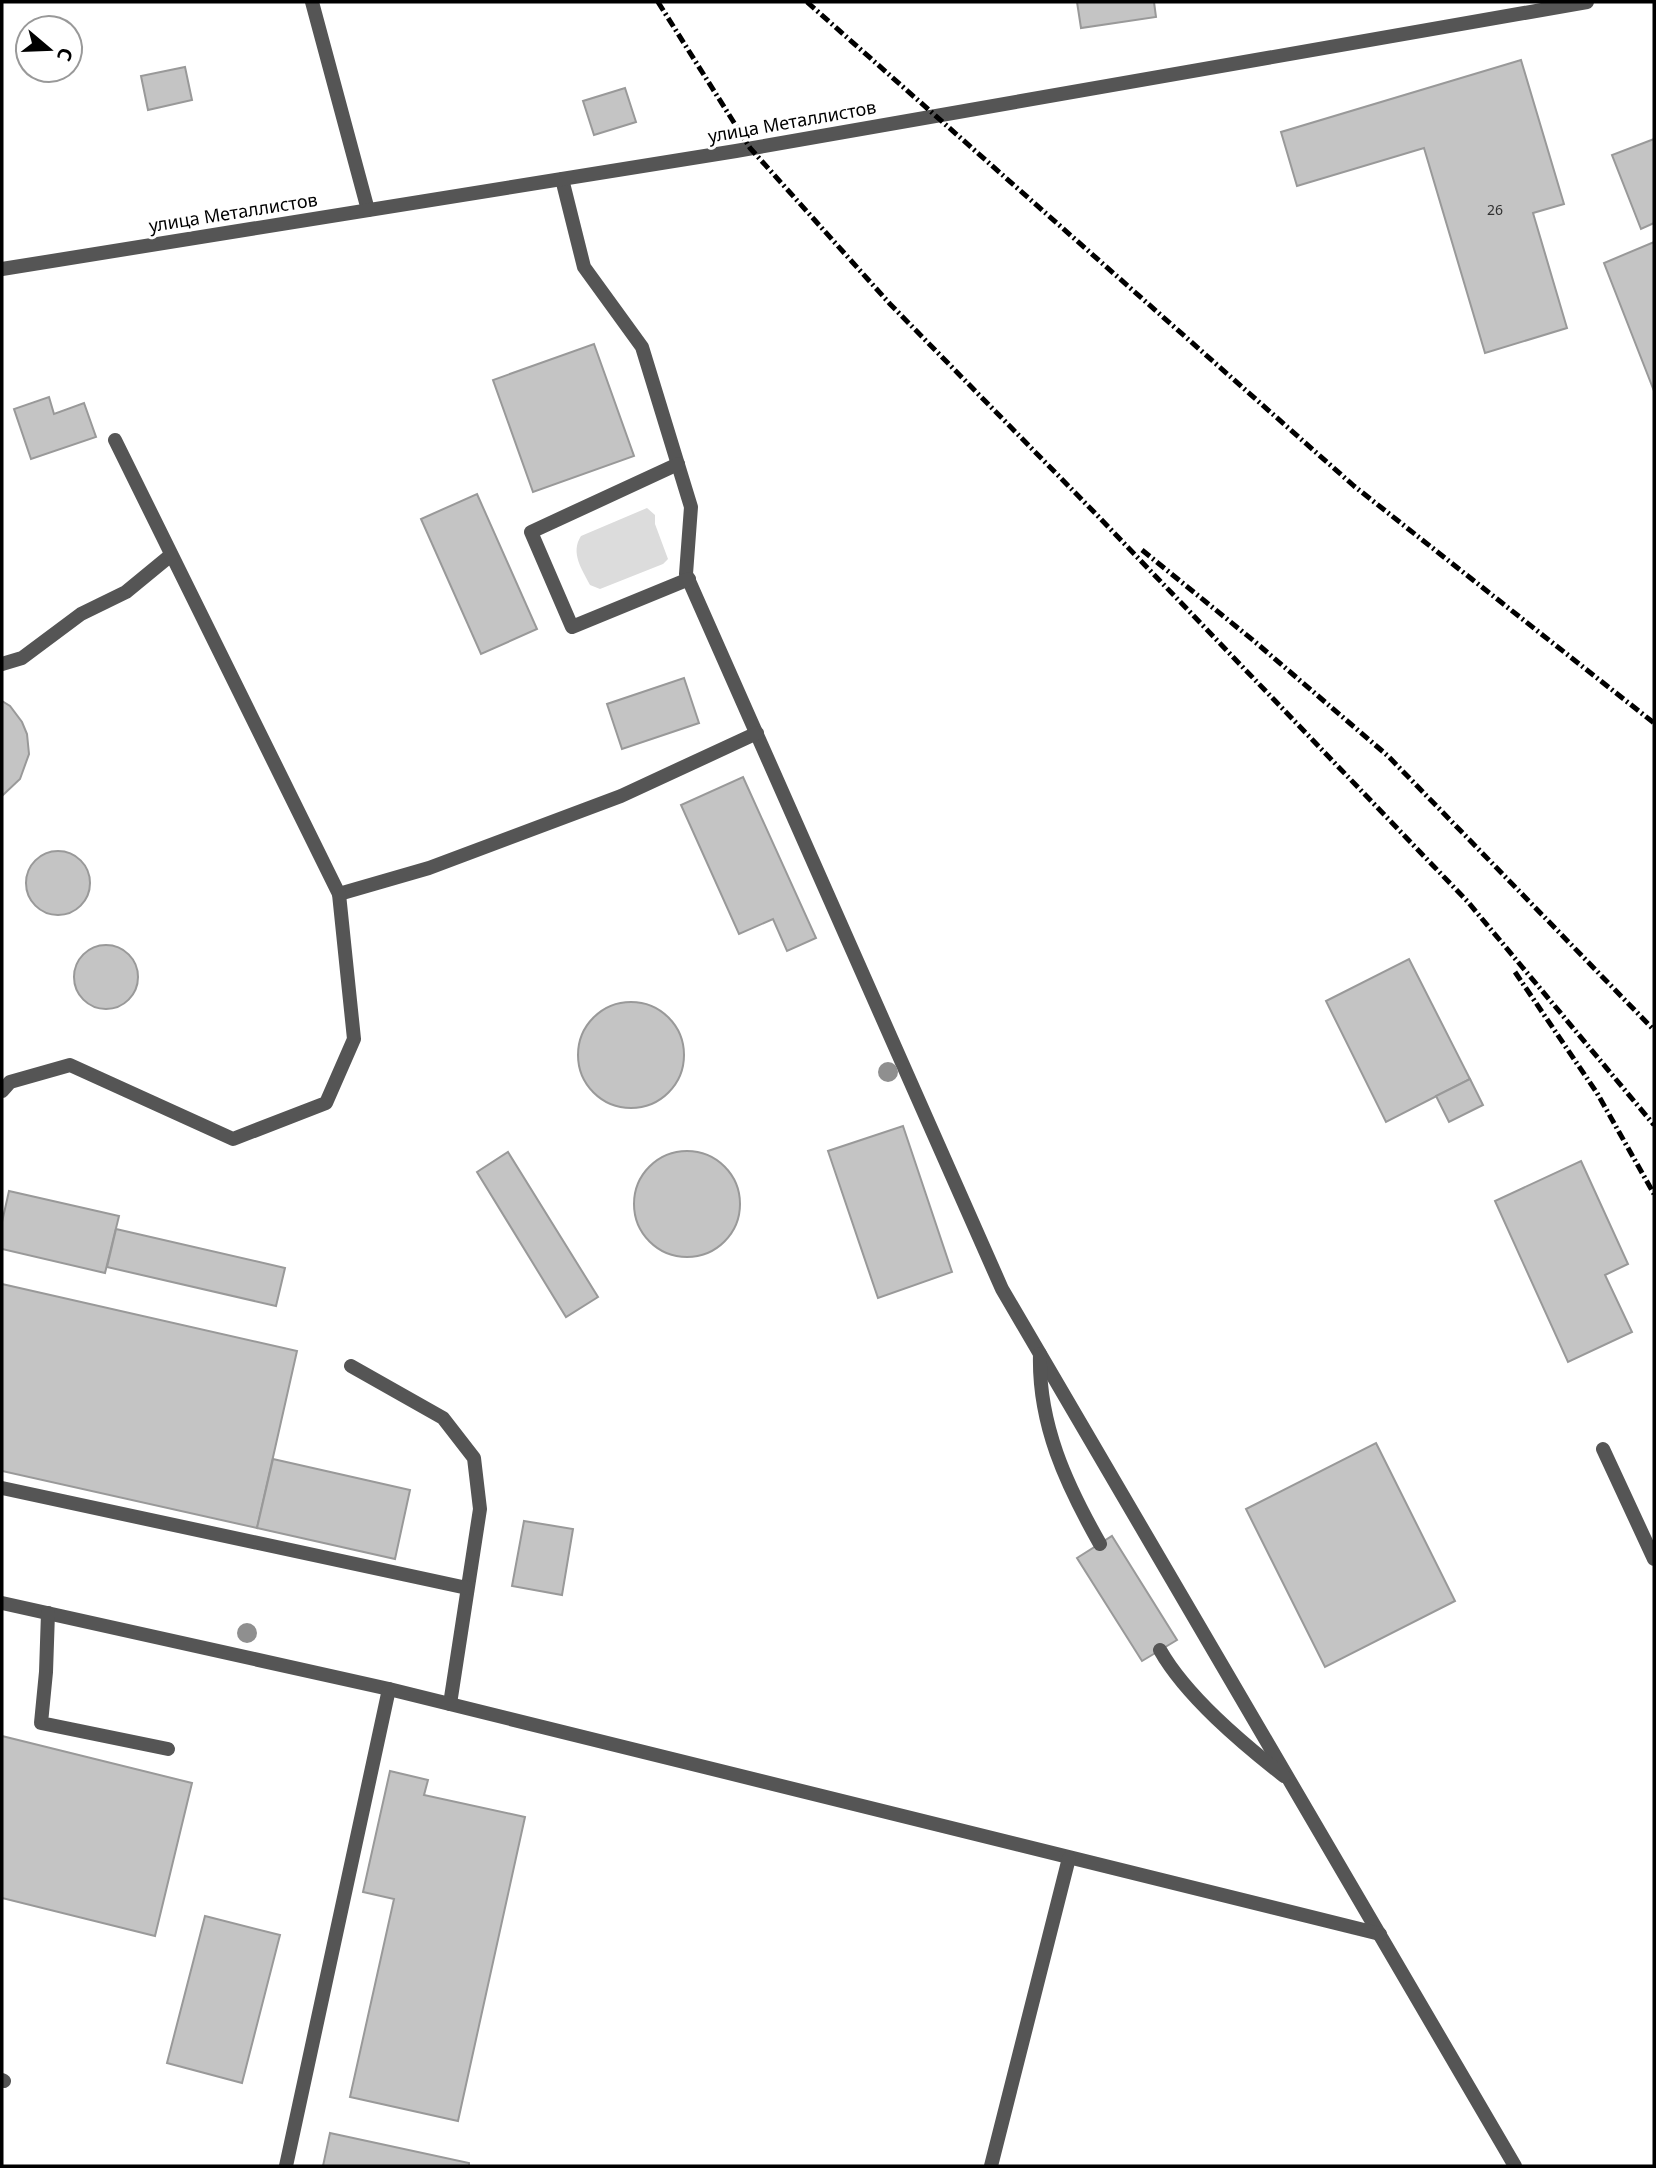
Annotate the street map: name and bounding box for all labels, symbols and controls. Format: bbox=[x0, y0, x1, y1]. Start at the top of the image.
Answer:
north arrow bbox=[14, 14, 84, 84]
text: С bbox=[51, 45, 79, 65]
street label: улица Металлистов bbox=[706, 94, 878, 148]
street label: улица Металлистов bbox=[147, 187, 319, 237]
house number: 26 bbox=[1487, 200, 1503, 219]

